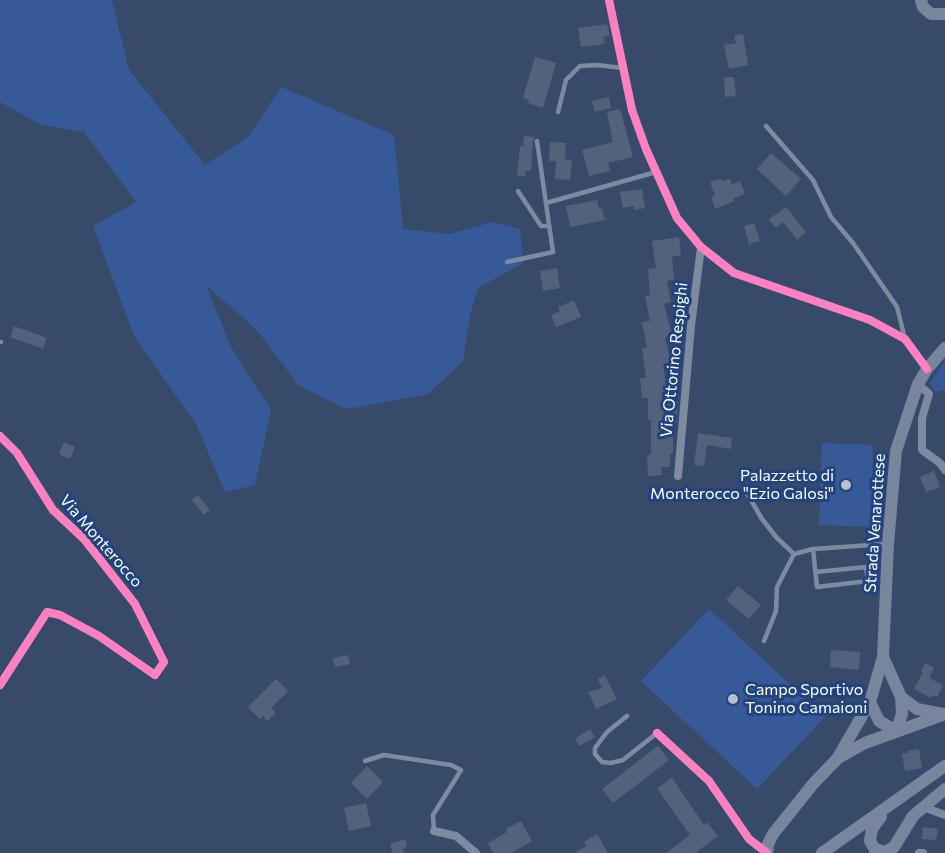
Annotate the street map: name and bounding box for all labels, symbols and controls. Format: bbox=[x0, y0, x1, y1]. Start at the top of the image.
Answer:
street label: Via Ottorino Respighi bbox=[656, 281, 692, 439]
street label: Strada Venarottese bbox=[861, 453, 889, 593]
place label: Palazzetto di Monterocco "Ezio Galosi" bbox=[650, 466, 834, 504]
marker: Palazzetto di Monterocco "Ezio Galosi" bbox=[839, 478, 853, 492]
street label: Via Monterocco bbox=[56, 491, 146, 591]
place label: Campo Sportivo Tonino Camaioni bbox=[745, 680, 867, 718]
marker: Campo Sportivo Tonino Camaioni bbox=[726, 692, 740, 706]

